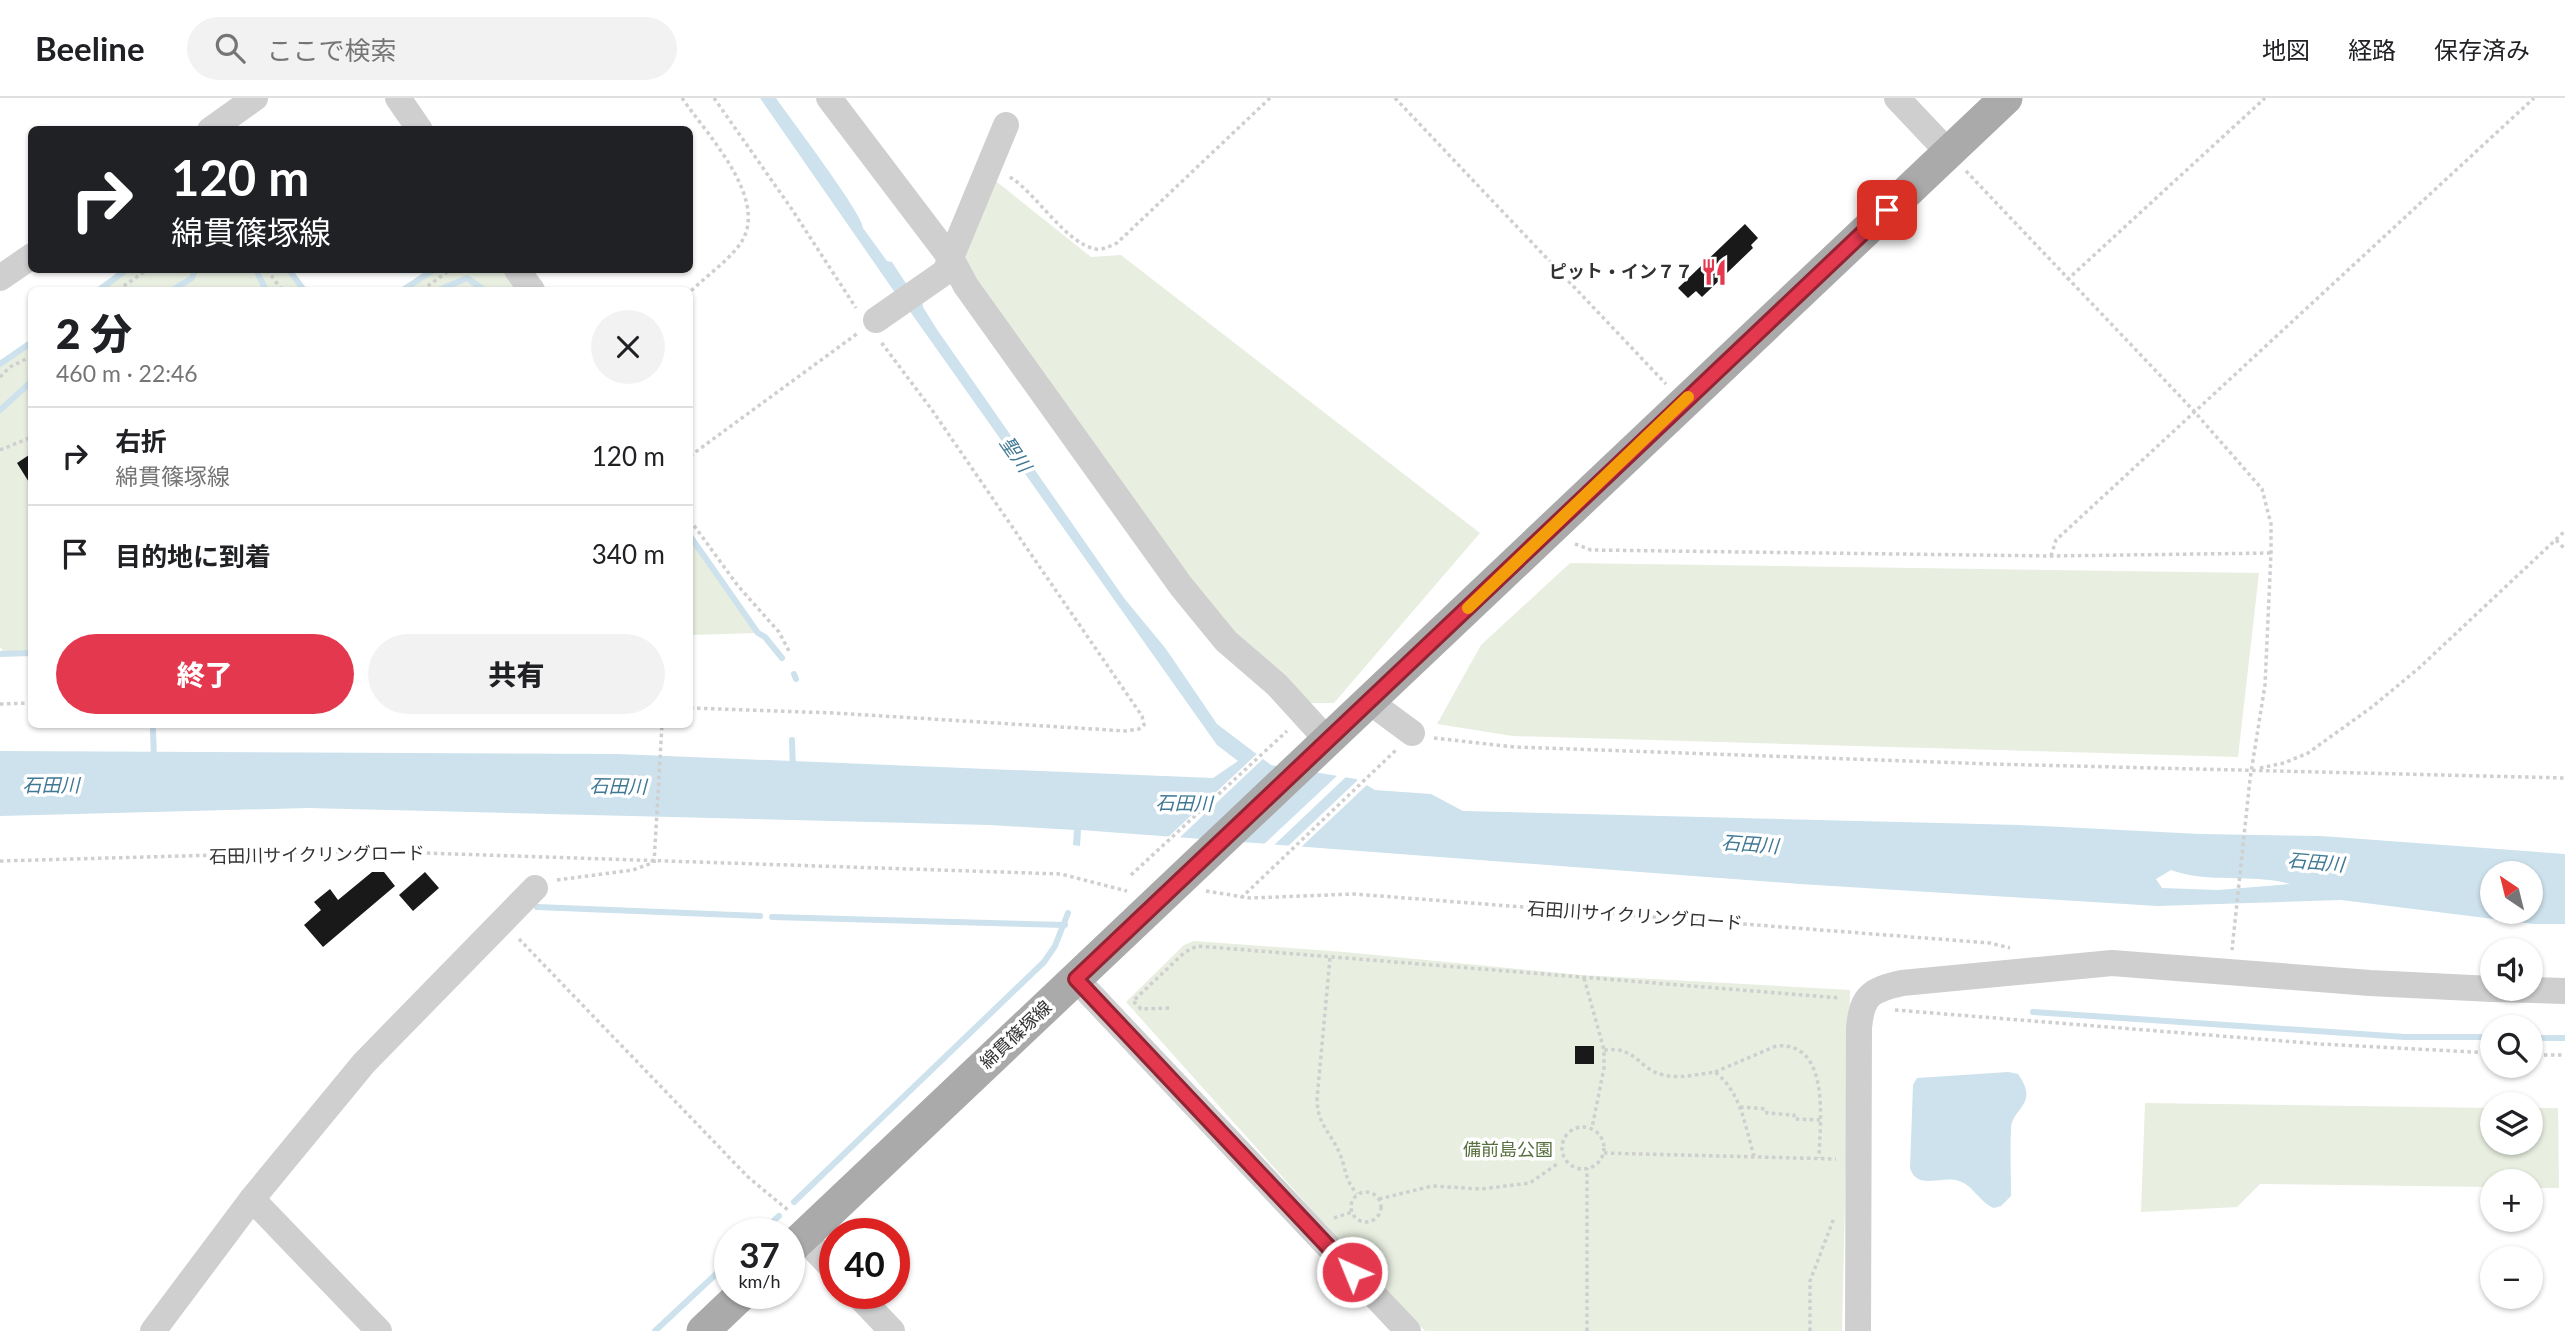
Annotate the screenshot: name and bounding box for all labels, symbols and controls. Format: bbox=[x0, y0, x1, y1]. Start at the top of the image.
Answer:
search box bbox=[187, 17, 677, 80]
text: Beeline bbox=[35, 28, 145, 68]
icon: search bbox=[211, 29, 249, 67]
text: ここで検索 bbox=[267, 34, 397, 66]
text: 地図 bbox=[2262, 35, 2310, 64]
text: 経路 bbox=[2348, 35, 2396, 64]
text: 保存済み bbox=[2434, 35, 2530, 64]
text: 120 m bbox=[171, 148, 309, 206]
icon: right bbox=[56, 154, 147, 245]
pin bbox=[1857, 180, 1917, 240]
icon: arrive bbox=[1868, 191, 1906, 229]
text: 綿貫篠塚線 bbox=[171, 212, 331, 251]
restaurant icon: ピット・イン７７ bbox=[1699, 257, 1729, 287]
place label: ピット・イン７７ bbox=[1549, 260, 1693, 282]
text: 2 分 bbox=[56, 308, 132, 358]
button: close bbox=[591, 310, 665, 384]
text: 460 m · 22:46 bbox=[56, 359, 198, 387]
text: 右折 bbox=[115, 425, 167, 457]
water label: 聖川 bbox=[996, 432, 1038, 478]
icon: right bbox=[56, 437, 94, 475]
text: 120 m bbox=[592, 440, 665, 472]
text: 綿貫篠塚線 bbox=[115, 462, 230, 490]
icon: arrive bbox=[56, 535, 94, 573]
text: 340 m bbox=[592, 538, 665, 570]
text: 目的地に到着 bbox=[115, 540, 271, 572]
button: 終了 bbox=[56, 634, 354, 714]
button: 共有 bbox=[368, 634, 665, 714]
water label: 石田川 bbox=[22, 773, 81, 796]
water label: 石田川 bbox=[589, 774, 649, 798]
water label: 石田川 bbox=[1155, 791, 1215, 815]
water label: 石田川 bbox=[1721, 830, 1781, 857]
street label: 石田川サイクリングロード bbox=[209, 841, 425, 867]
water label: 石田川 bbox=[2287, 848, 2347, 876]
north arrow bbox=[2480, 861, 2543, 924]
map controls bbox=[2480, 861, 2543, 1309]
street label: 石田川サイクリングロード bbox=[1527, 897, 1743, 933]
button: sound bbox=[2480, 938, 2543, 1001]
street label: 綿貫篠塚線 bbox=[975, 996, 1056, 1073]
button: search bbox=[2480, 1015, 2543, 1078]
button: layers bbox=[2480, 1092, 2543, 1155]
park label: 備前島公園 bbox=[1463, 1138, 1553, 1160]
button: + bbox=[2480, 1169, 2543, 1232]
speed limit sign: 40 bbox=[819, 1218, 910, 1309]
text: 37 bbox=[739, 1233, 780, 1275]
position arrow bbox=[1315, 1235, 1389, 1309]
button: − bbox=[2480, 1246, 2543, 1309]
text: km/h bbox=[738, 1270, 781, 1292]

